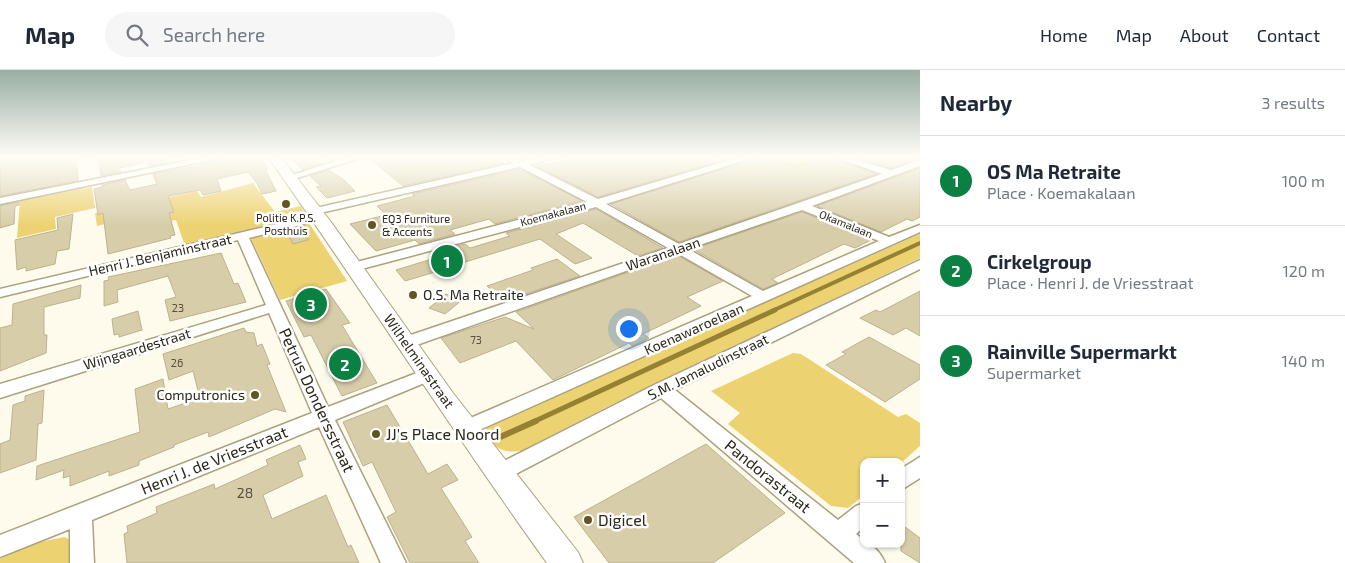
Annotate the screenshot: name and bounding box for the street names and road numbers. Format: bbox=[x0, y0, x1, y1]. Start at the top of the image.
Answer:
street label: Koemakalaan bbox=[519, 198, 587, 229]
street label: Okamalaan bbox=[818, 207, 875, 240]
street label: Henri J. Benjaminstraat bbox=[87, 230, 233, 279]
street label: Waranalaan bbox=[623, 233, 702, 274]
street label: Koenawaroelaan bbox=[641, 299, 746, 358]
street label: Wilhelminastraat bbox=[381, 310, 458, 411]
street label: Wijngaardestraat bbox=[81, 324, 193, 373]
street label: Petrus Dondersstraat bbox=[276, 325, 359, 475]
street label: S.M. Jamaludinstraat bbox=[645, 330, 771, 403]
street label: Henri J. de Vriesstraat bbox=[138, 421, 290, 498]
street label: Pandorastraat bbox=[721, 435, 815, 516]

